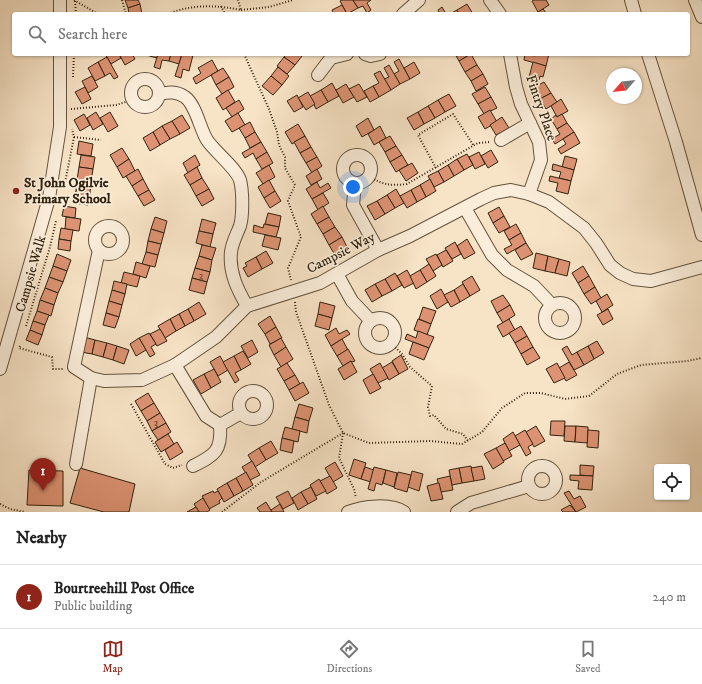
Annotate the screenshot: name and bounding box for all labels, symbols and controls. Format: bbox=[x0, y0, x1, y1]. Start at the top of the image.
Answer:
search box bbox=[12, 12, 690, 56]
icon: search bbox=[26, 23, 48, 45]
text: Search here bbox=[58, 25, 127, 44]
north arrow bbox=[606, 68, 642, 104]
street label: Fintry Place bbox=[521, 73, 561, 144]
place label: St John Ogilvie Primary School bbox=[24, 174, 111, 208]
your location bbox=[343, 177, 363, 197]
marker: St John Ogilvie Primary School bbox=[11, 186, 21, 196]
street label: Campsie Way bbox=[304, 228, 379, 278]
street label: Campsie Walk bbox=[11, 234, 51, 314]
house number: 3 bbox=[199, 268, 203, 283]
house number: 3 bbox=[154, 415, 158, 430]
pin: 1 bbox=[30, 458, 56, 491]
map controls bbox=[654, 464, 690, 500]
button: locate bbox=[654, 464, 690, 500]
text: Nearby bbox=[16, 527, 66, 549]
text: Bourtreehill Post Office bbox=[54, 579, 194, 598]
text: 1 bbox=[27, 589, 31, 605]
text: 240 m bbox=[653, 589, 686, 605]
text: Public building bbox=[54, 598, 132, 614]
tab: Map bbox=[102, 638, 124, 676]
tab: Directions bbox=[327, 638, 372, 676]
tab: Saved bbox=[575, 638, 600, 676]

